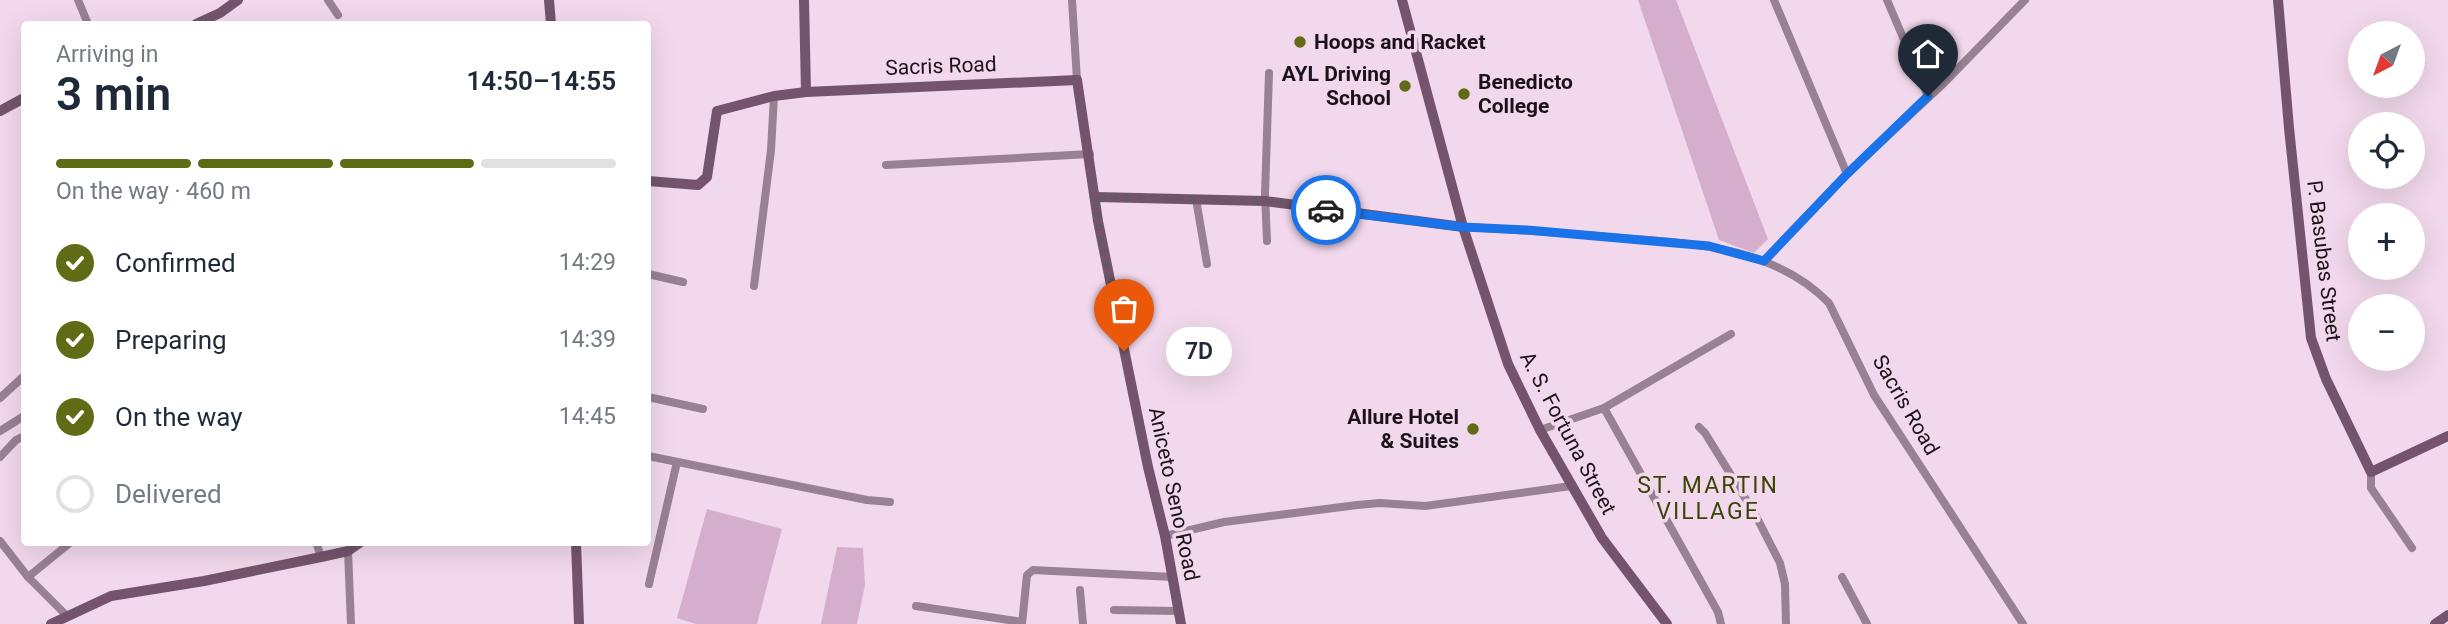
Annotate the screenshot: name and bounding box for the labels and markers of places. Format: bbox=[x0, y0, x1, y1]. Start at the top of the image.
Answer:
pin bbox=[1898, 24, 1958, 96]
place label: Hoops and Racket bbox=[1314, 30, 1486, 54]
marker: Hoops and Racket bbox=[1292, 34, 1308, 50]
place label: AYL Driving School bbox=[1282, 62, 1391, 110]
place label: Benedicto College bbox=[1478, 70, 1573, 118]
marker: AYL Driving School bbox=[1397, 78, 1413, 94]
marker: Benedicto College bbox=[1456, 86, 1472, 102]
pin bbox=[1094, 279, 1154, 351]
callout: 7D bbox=[1166, 326, 1232, 376]
place label: Allure Hotel & Suites bbox=[1347, 405, 1459, 453]
marker: Allure Hotel & Suites bbox=[1465, 421, 1481, 437]

